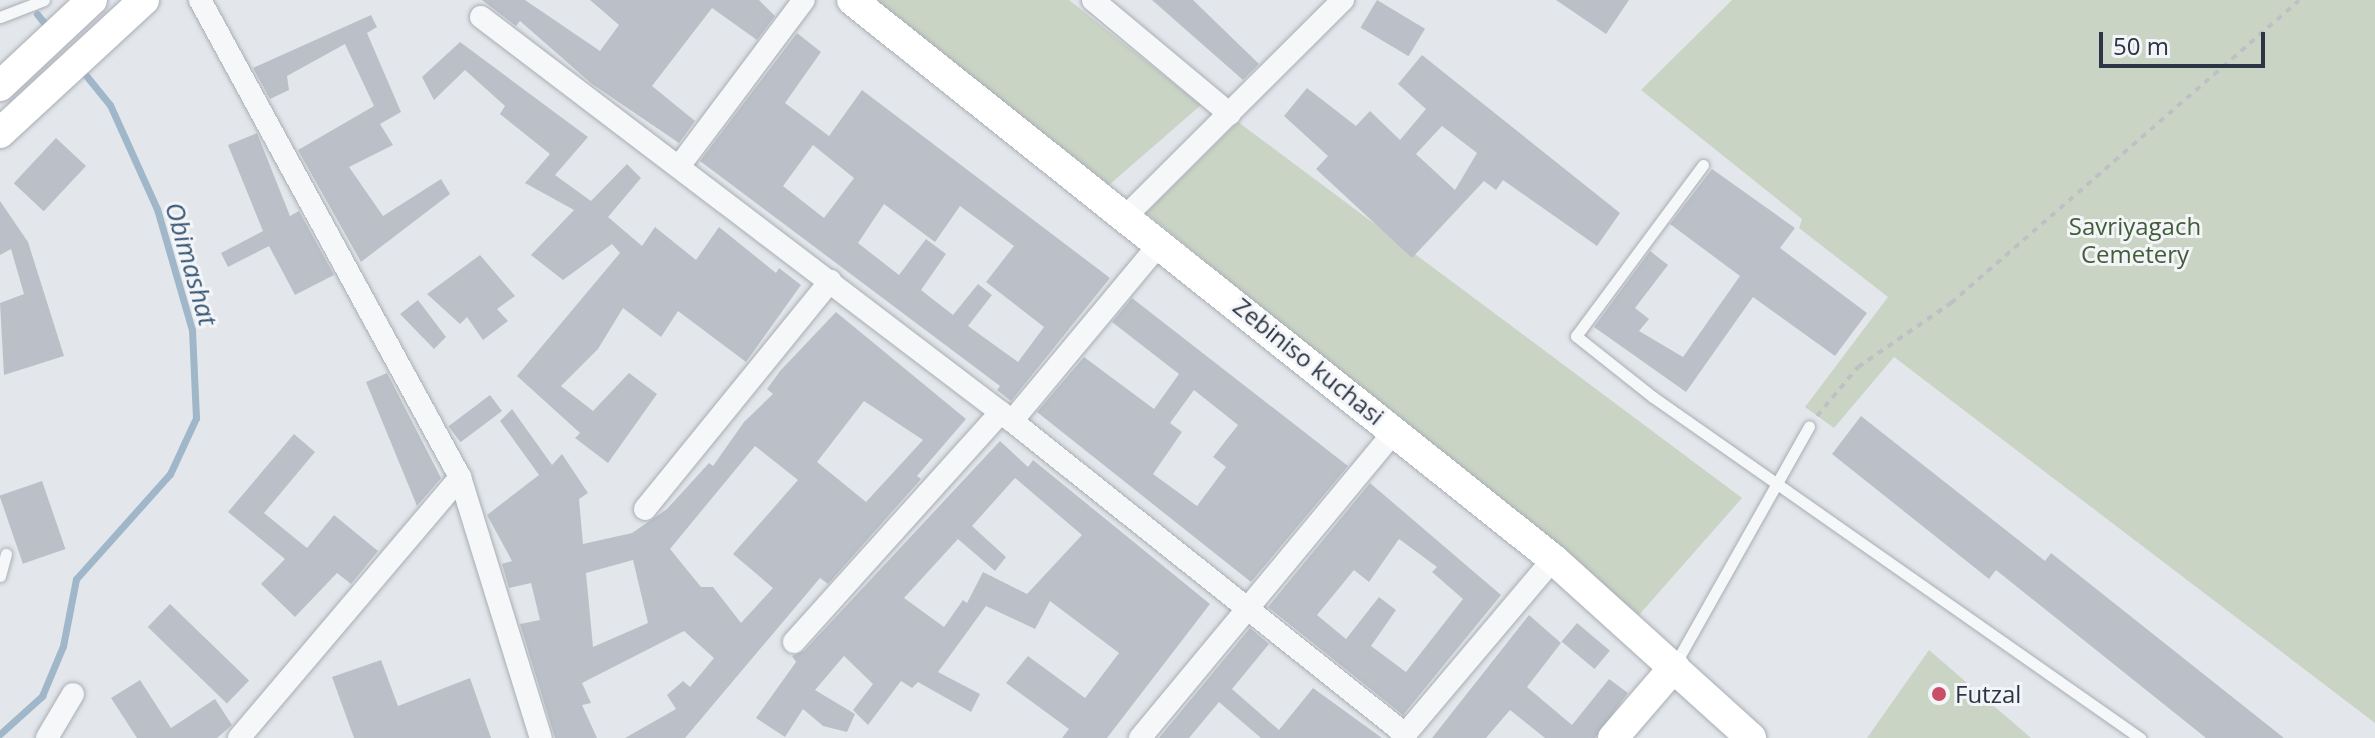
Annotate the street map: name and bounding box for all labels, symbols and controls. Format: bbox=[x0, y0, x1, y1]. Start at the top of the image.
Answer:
scale bar bbox=[2103, 16, 2269, 66]
text: 50 m bbox=[2113, 29, 2169, 62]
water label: Obimashat bbox=[158, 199, 224, 329]
park label: Savriyagach Cemetery bbox=[2069, 212, 2201, 268]
street label: Zebiniso kuchasi bbox=[1228, 292, 1390, 430]
place label: Futzal bbox=[1955, 680, 2021, 708]
marker: Futzal bbox=[1930, 685, 1948, 703]

